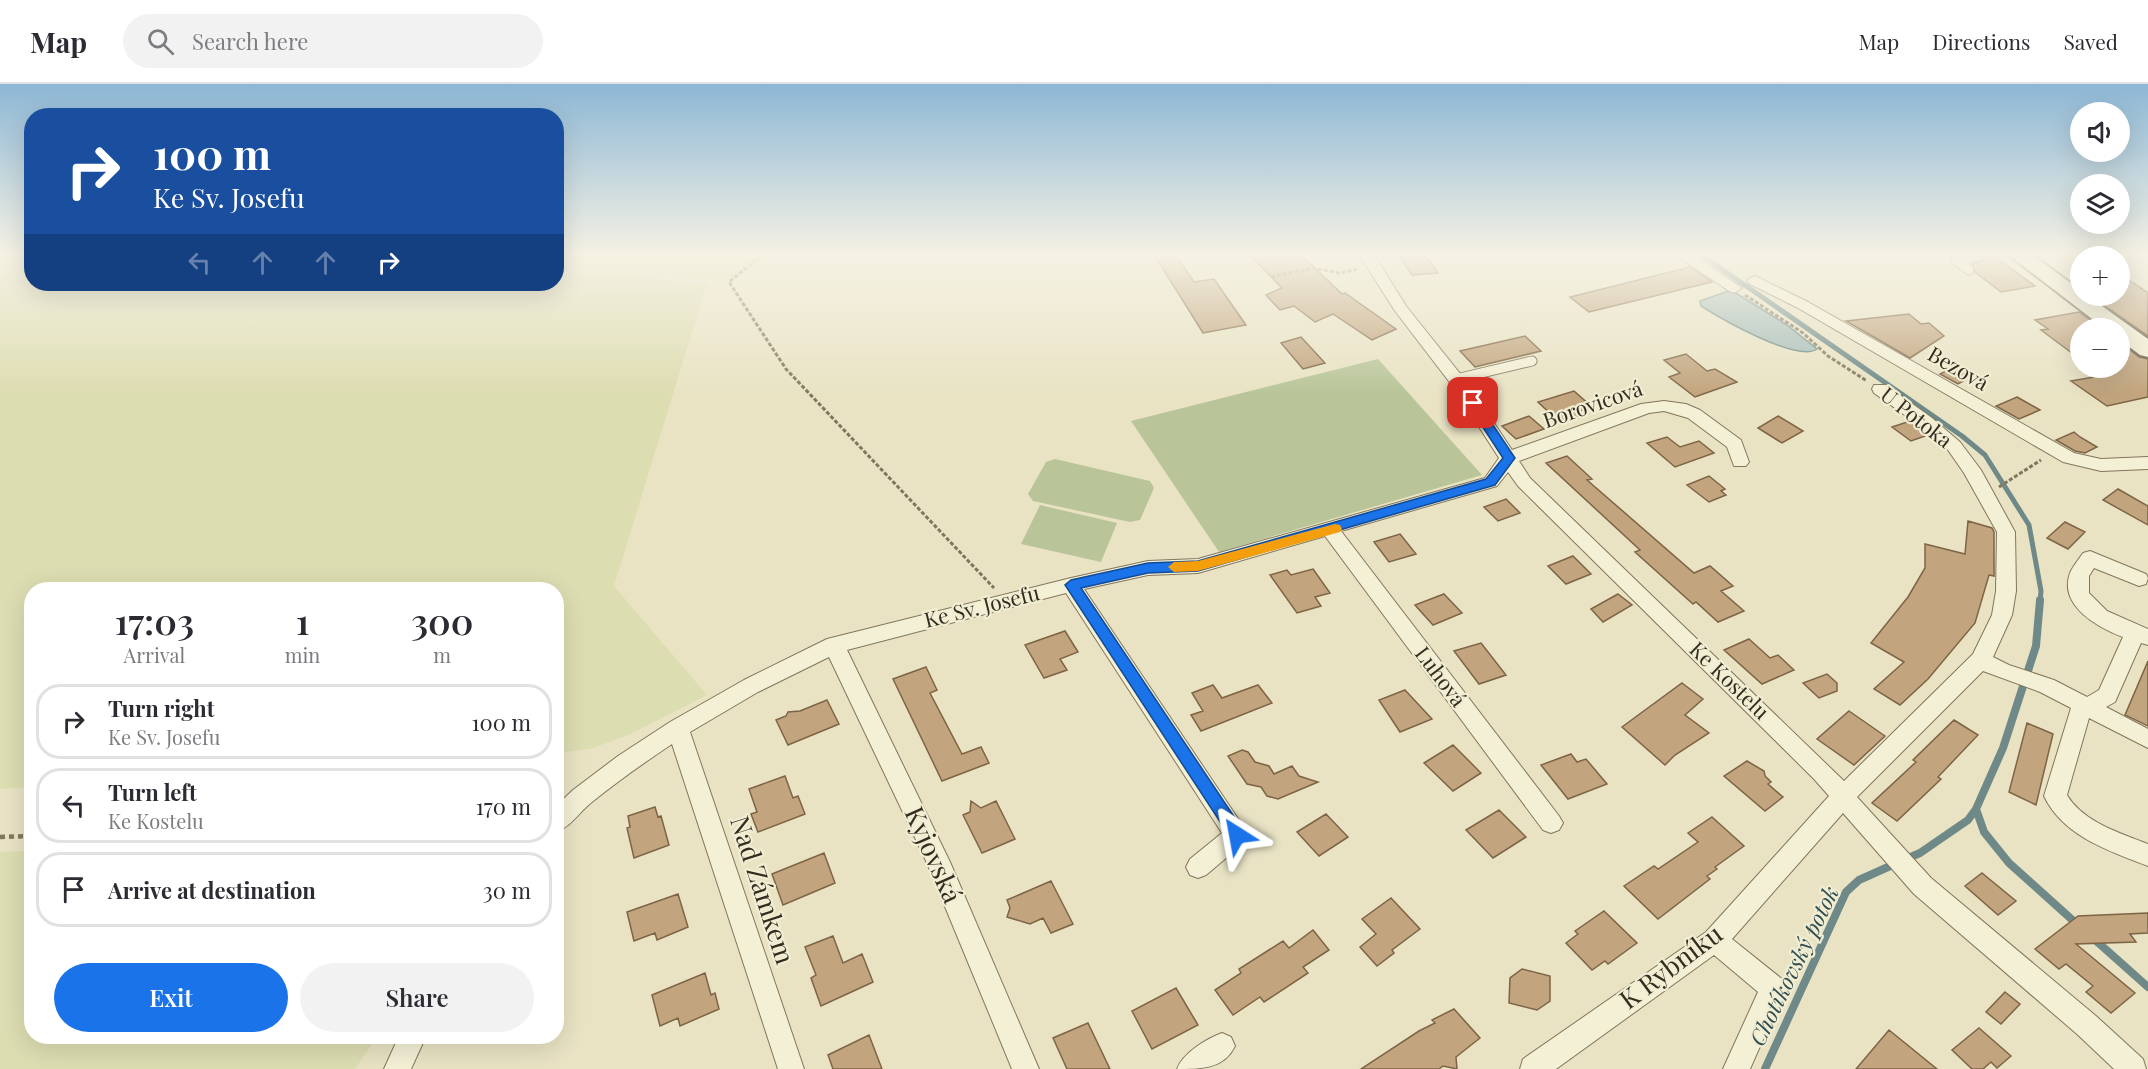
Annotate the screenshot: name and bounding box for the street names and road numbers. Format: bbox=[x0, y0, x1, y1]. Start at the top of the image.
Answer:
street label: Bezová bbox=[1924, 339, 1995, 396]
street label: Borovicová bbox=[1539, 373, 1646, 433]
street label: U Potoka bbox=[1876, 380, 1959, 454]
street label: Ke Sv. Josefu bbox=[921, 577, 1042, 633]
street label: Ke Kostelu bbox=[1685, 635, 1776, 725]
street label: Luhová bbox=[1410, 640, 1474, 712]
street label: Kyjovská bbox=[898, 801, 971, 908]
street label: Nad Zámkem bbox=[723, 811, 804, 968]
street label: K Rybníku bbox=[1612, 916, 1729, 1016]

